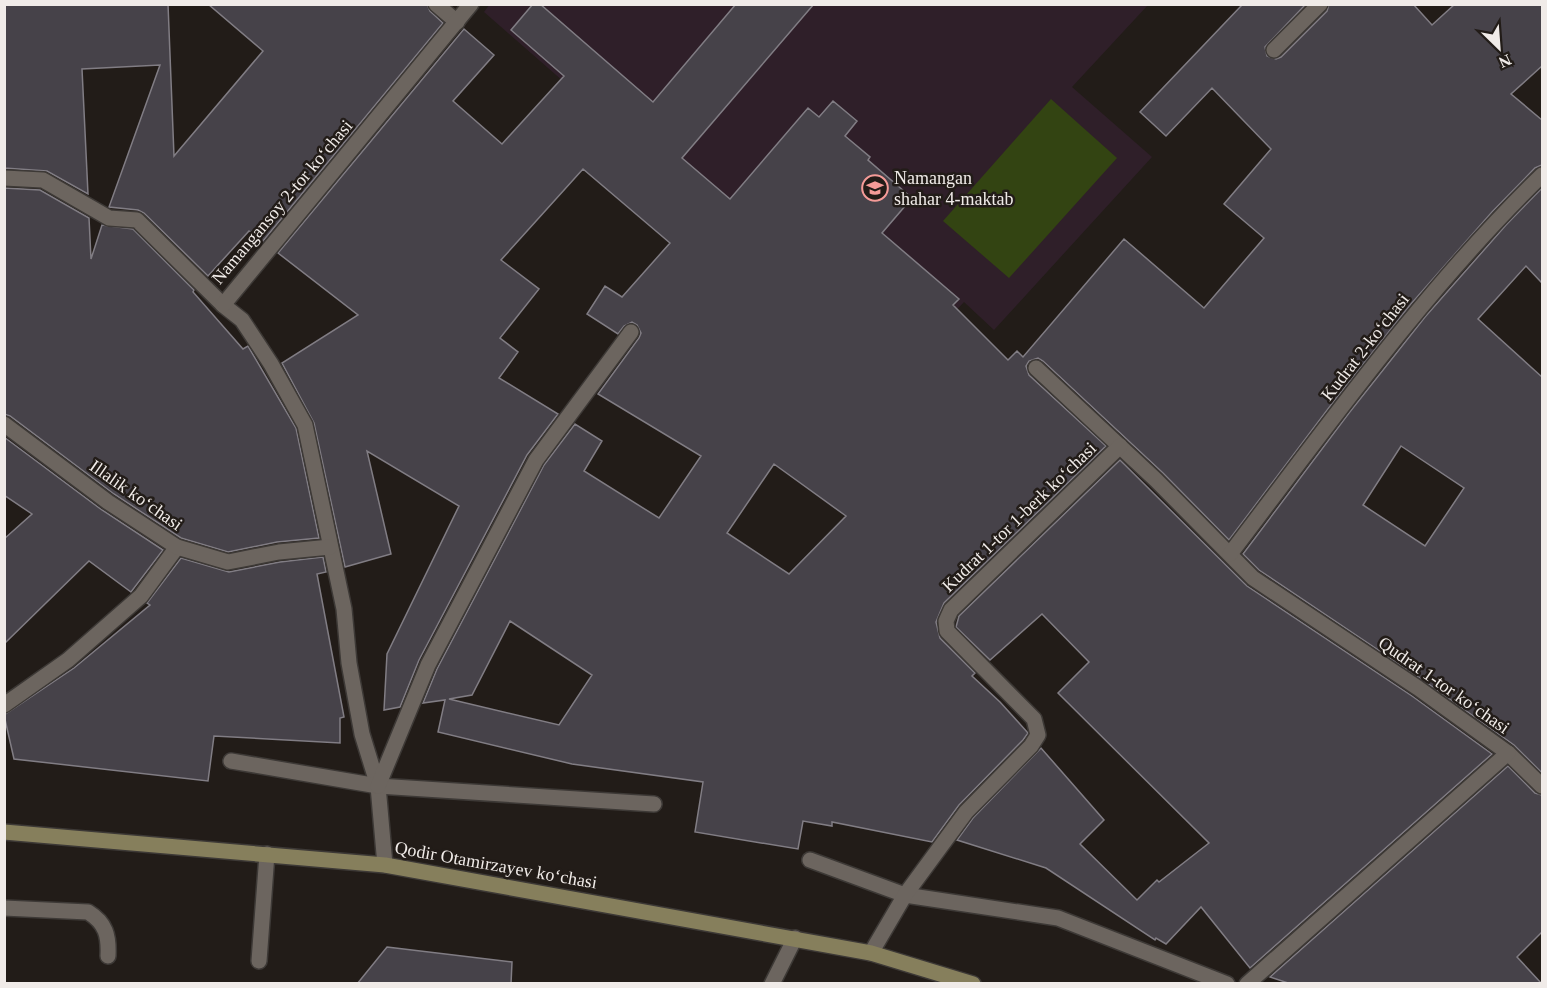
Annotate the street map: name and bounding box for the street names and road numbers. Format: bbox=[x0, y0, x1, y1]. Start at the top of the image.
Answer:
street label: Namangansoy 2-tor koʻchasi bbox=[208, 116, 356, 288]
street label: Kudrat 2-koʻchasi bbox=[1317, 289, 1413, 405]
street label: Kudrat 1-tor 1-berk koʻchasi bbox=[938, 438, 1100, 596]
street label: Illalik koʻchasi bbox=[86, 456, 186, 534]
street label: Qudrat 1-tor koʻchasi bbox=[1375, 632, 1513, 738]
street label: Qodir Otamirzayev koʻchasi bbox=[393, 837, 599, 893]

